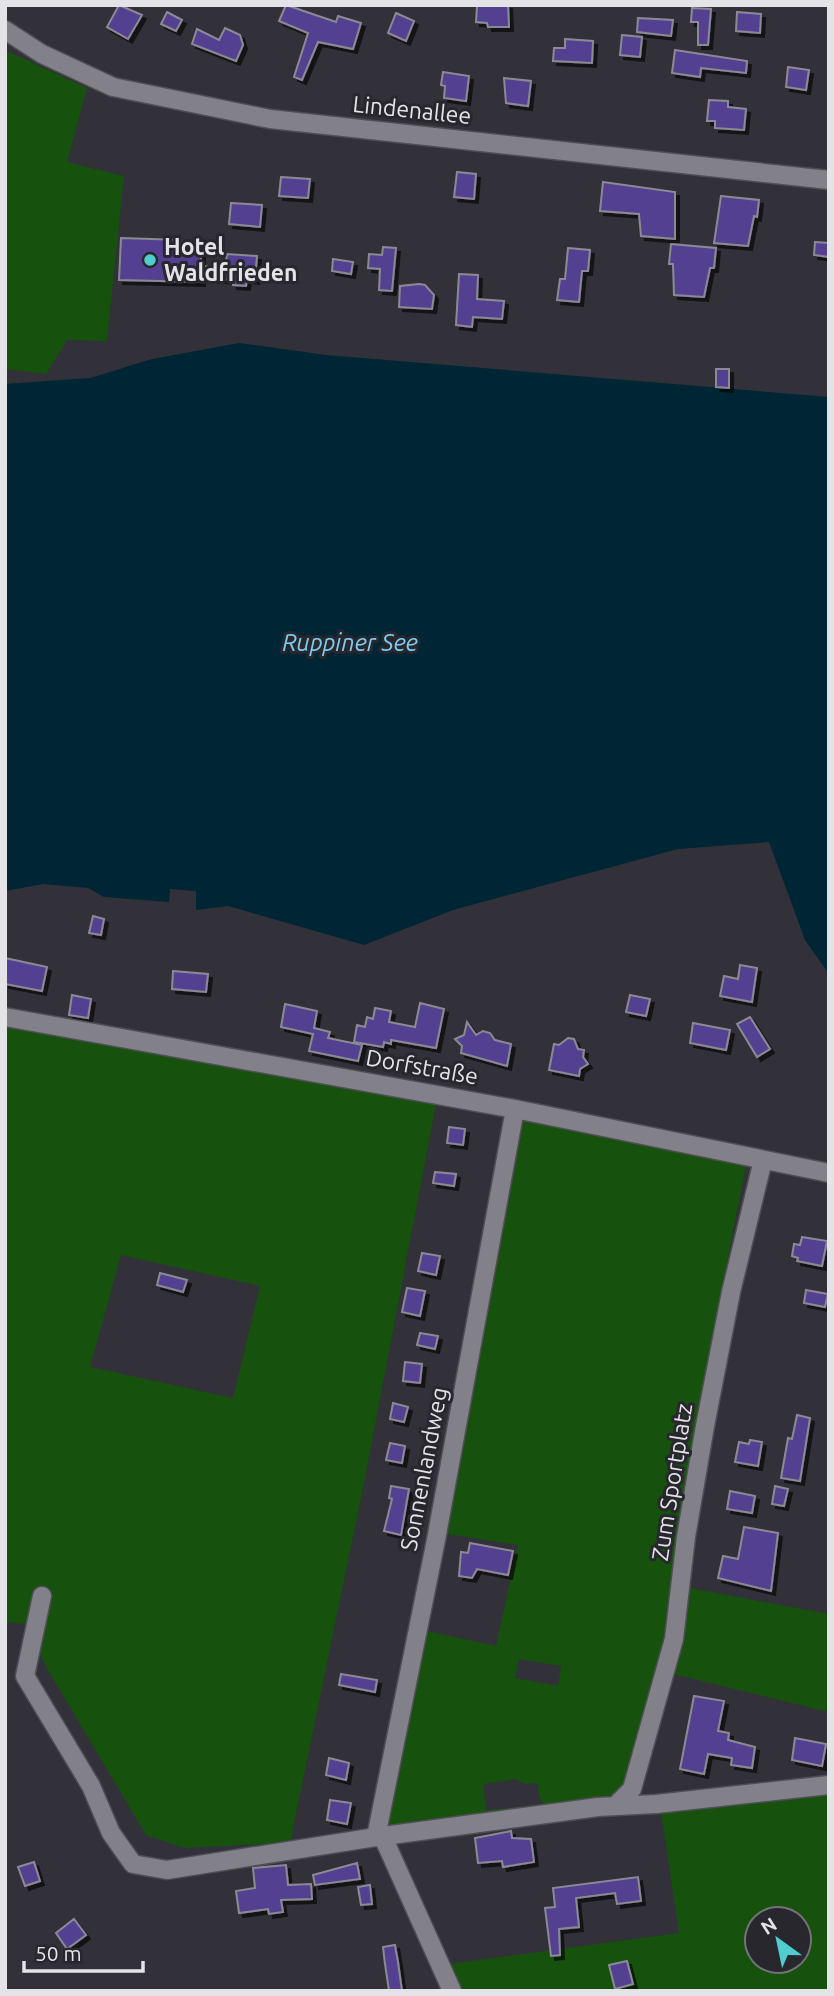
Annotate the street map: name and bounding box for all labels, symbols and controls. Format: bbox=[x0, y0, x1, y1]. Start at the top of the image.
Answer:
street label: Lindenallee bbox=[352, 91, 473, 128]
place label: Hotel Waldfrieden bbox=[164, 234, 297, 285]
marker: Hotel Waldfrieden bbox=[142, 252, 158, 268]
water label: Ruppiner See bbox=[282, 629, 418, 656]
street label: Dorfstraße bbox=[364, 1044, 480, 1089]
street label: Sonnenlandweg bbox=[395, 1385, 452, 1553]
street label: Zum Sportplatz bbox=[647, 1402, 696, 1562]
north arrow bbox=[743, 1905, 813, 1975]
text: N bbox=[757, 1913, 781, 1939]
scale bar bbox=[24, 1930, 144, 1974]
text: 50 m bbox=[35, 1941, 82, 1965]

